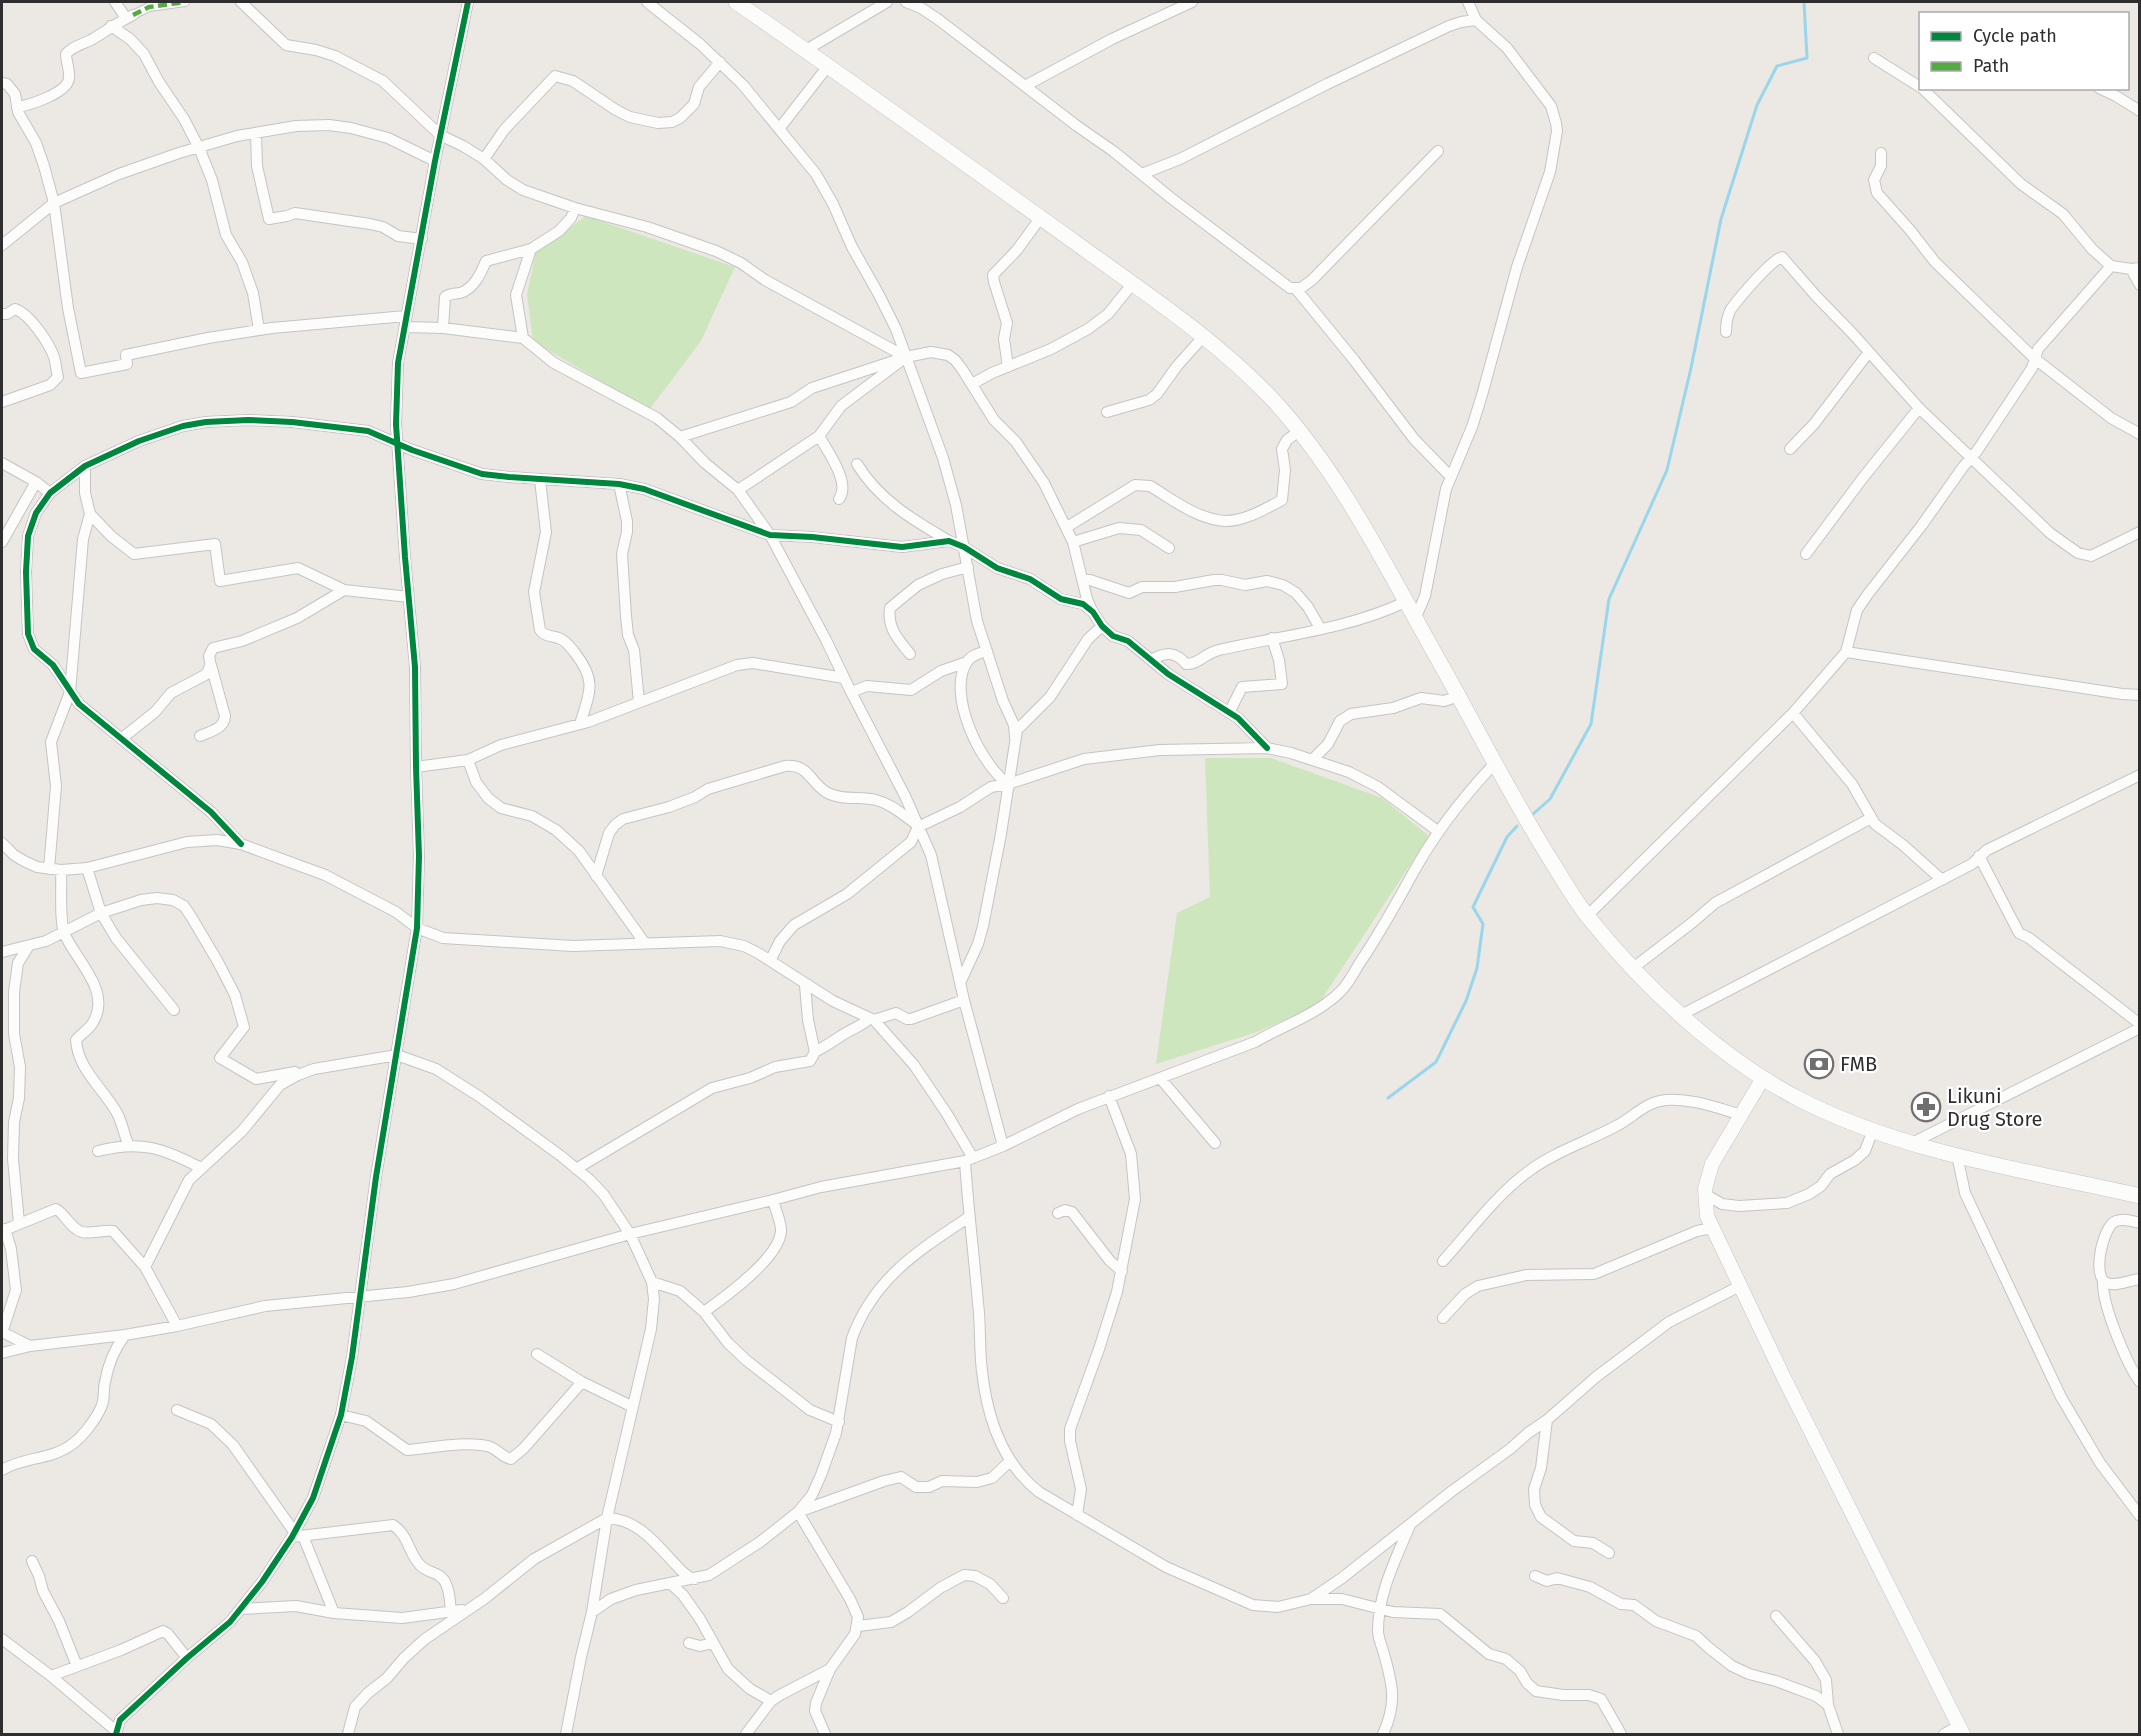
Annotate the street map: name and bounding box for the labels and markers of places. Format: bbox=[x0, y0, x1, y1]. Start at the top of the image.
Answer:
bank icon: FMB bbox=[1803, 1048, 1835, 1080]
place label: FMB bbox=[1840, 1052, 1877, 1076]
place label: Likuni Drug Store bbox=[1947, 1084, 2042, 1131]
pharmacy icon: Likuni Drug Store bbox=[1910, 1091, 1942, 1123]

